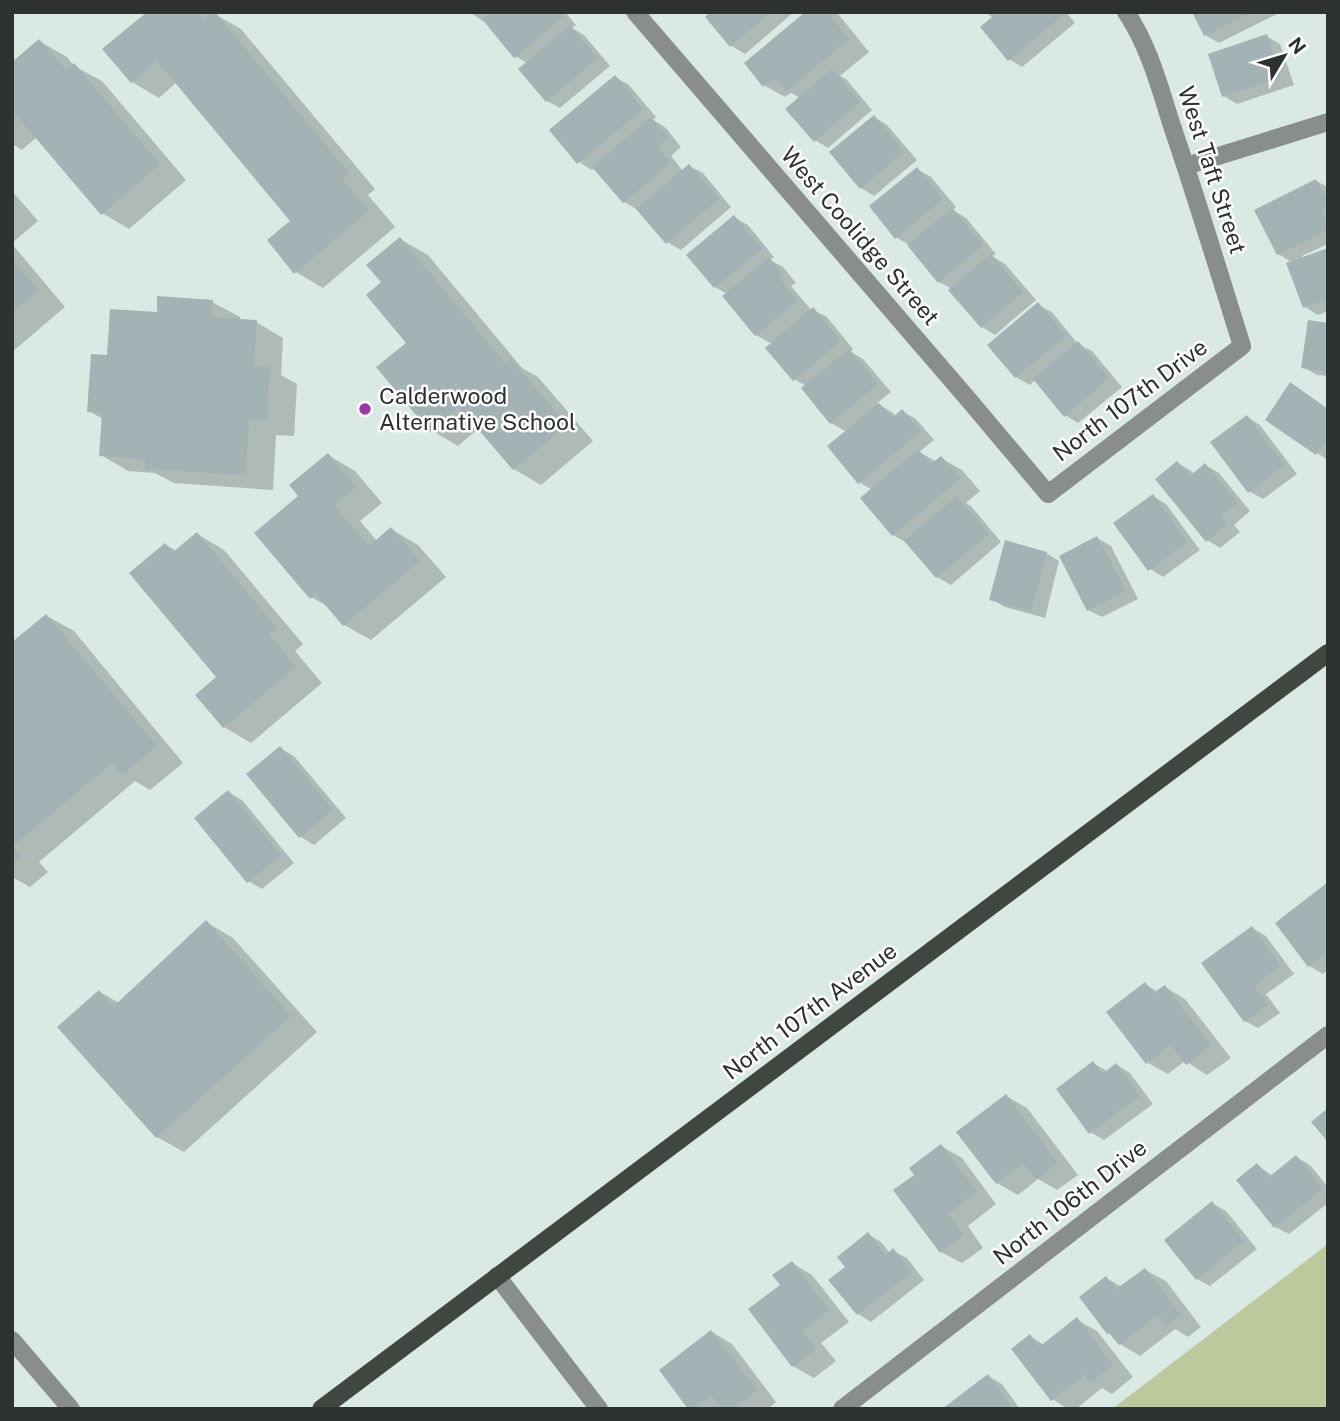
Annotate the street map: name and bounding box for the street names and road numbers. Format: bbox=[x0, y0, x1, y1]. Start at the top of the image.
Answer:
street label: West Taft Street bbox=[1173, 83, 1252, 257]
street label: West Coolidge Street bbox=[776, 141, 945, 330]
street label: North 107th Drive bbox=[1047, 333, 1212, 466]
street label: North 107th Avenue bbox=[718, 937, 902, 1085]
street label: North 106th Drive bbox=[988, 1133, 1152, 1270]

